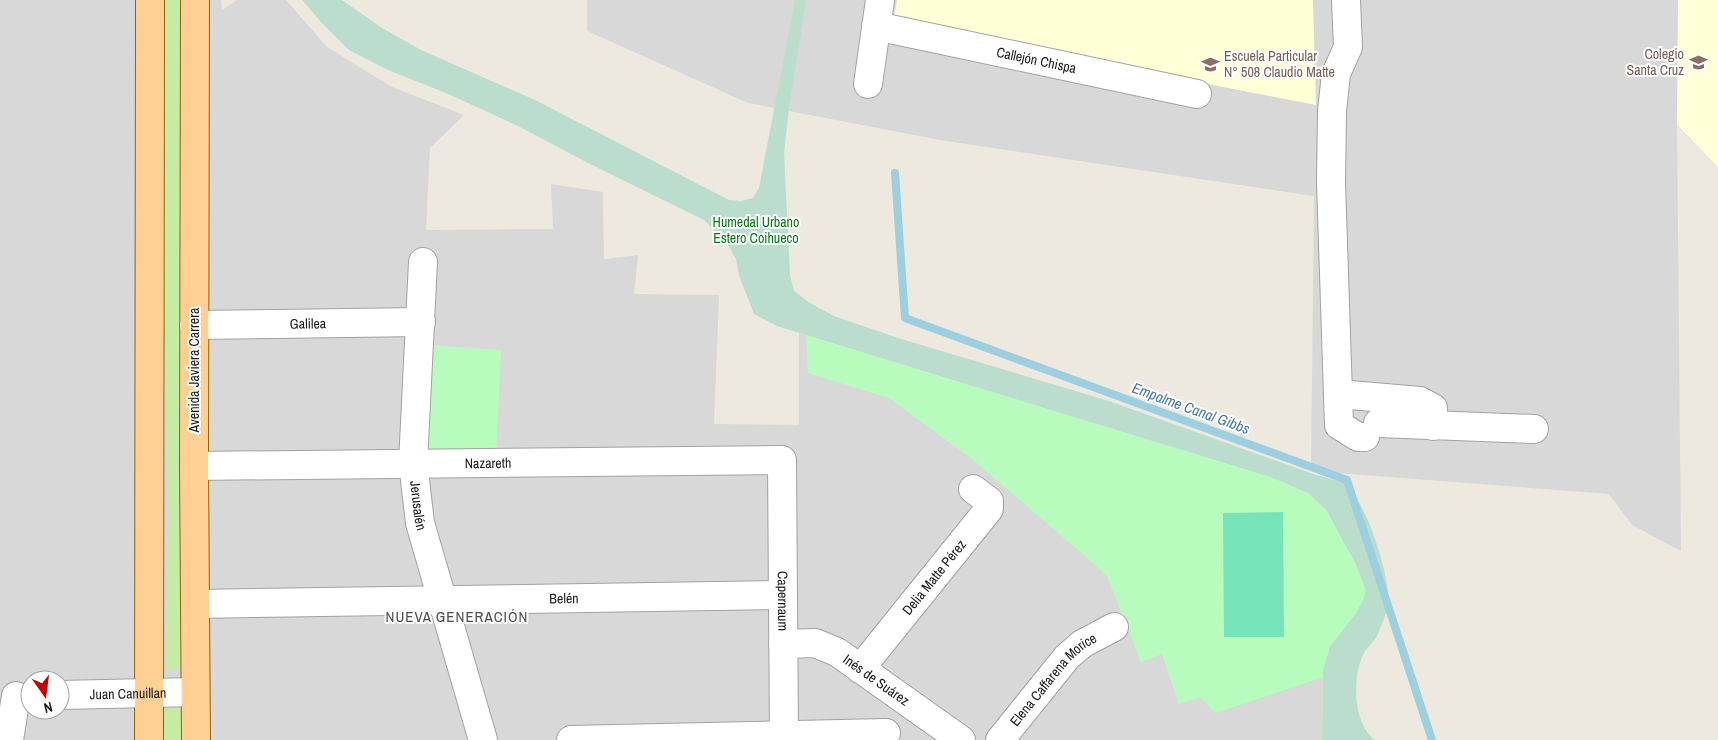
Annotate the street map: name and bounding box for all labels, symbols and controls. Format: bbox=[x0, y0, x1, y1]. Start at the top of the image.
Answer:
street label: Callejón Chispa bbox=[995, 43, 1079, 77]
place label: Colegio Santa Cruz bbox=[1627, 45, 1684, 79]
place label: Escuela Particular N° 508 Claudio Matte bbox=[1224, 47, 1335, 81]
school or university icon: Colegio Santa Cruz bbox=[1688, 52, 1708, 72]
school or university icon: Escuela Particular N° 508 Claudio Matte bbox=[1200, 54, 1220, 74]
park label: Humedal Urbano Estero Coihueco bbox=[713, 213, 799, 247]
street label: Avenida Javiera Carrera bbox=[185, 307, 203, 433]
street label: Galilea bbox=[290, 314, 327, 333]
water label: Empalme Canal Gibbs bbox=[1129, 377, 1253, 439]
street label: Nazareth bbox=[465, 454, 511, 472]
street label: Jerusalén bbox=[406, 480, 431, 532]
street label: Delia Matte Pérez bbox=[898, 535, 970, 619]
street label: Capernaum bbox=[774, 571, 792, 631]
street label: Belén bbox=[549, 589, 579, 608]
district label: NUEVA GENERACIÓN bbox=[386, 606, 528, 627]
street label: Elena Caffarena Morice bbox=[1006, 629, 1100, 730]
street label: Inés de Suárez bbox=[840, 650, 913, 710]
north arrow bbox=[20, 670, 70, 720]
street label: Juan Canuillan bbox=[89, 684, 167, 703]
text: N bbox=[42, 698, 54, 717]

